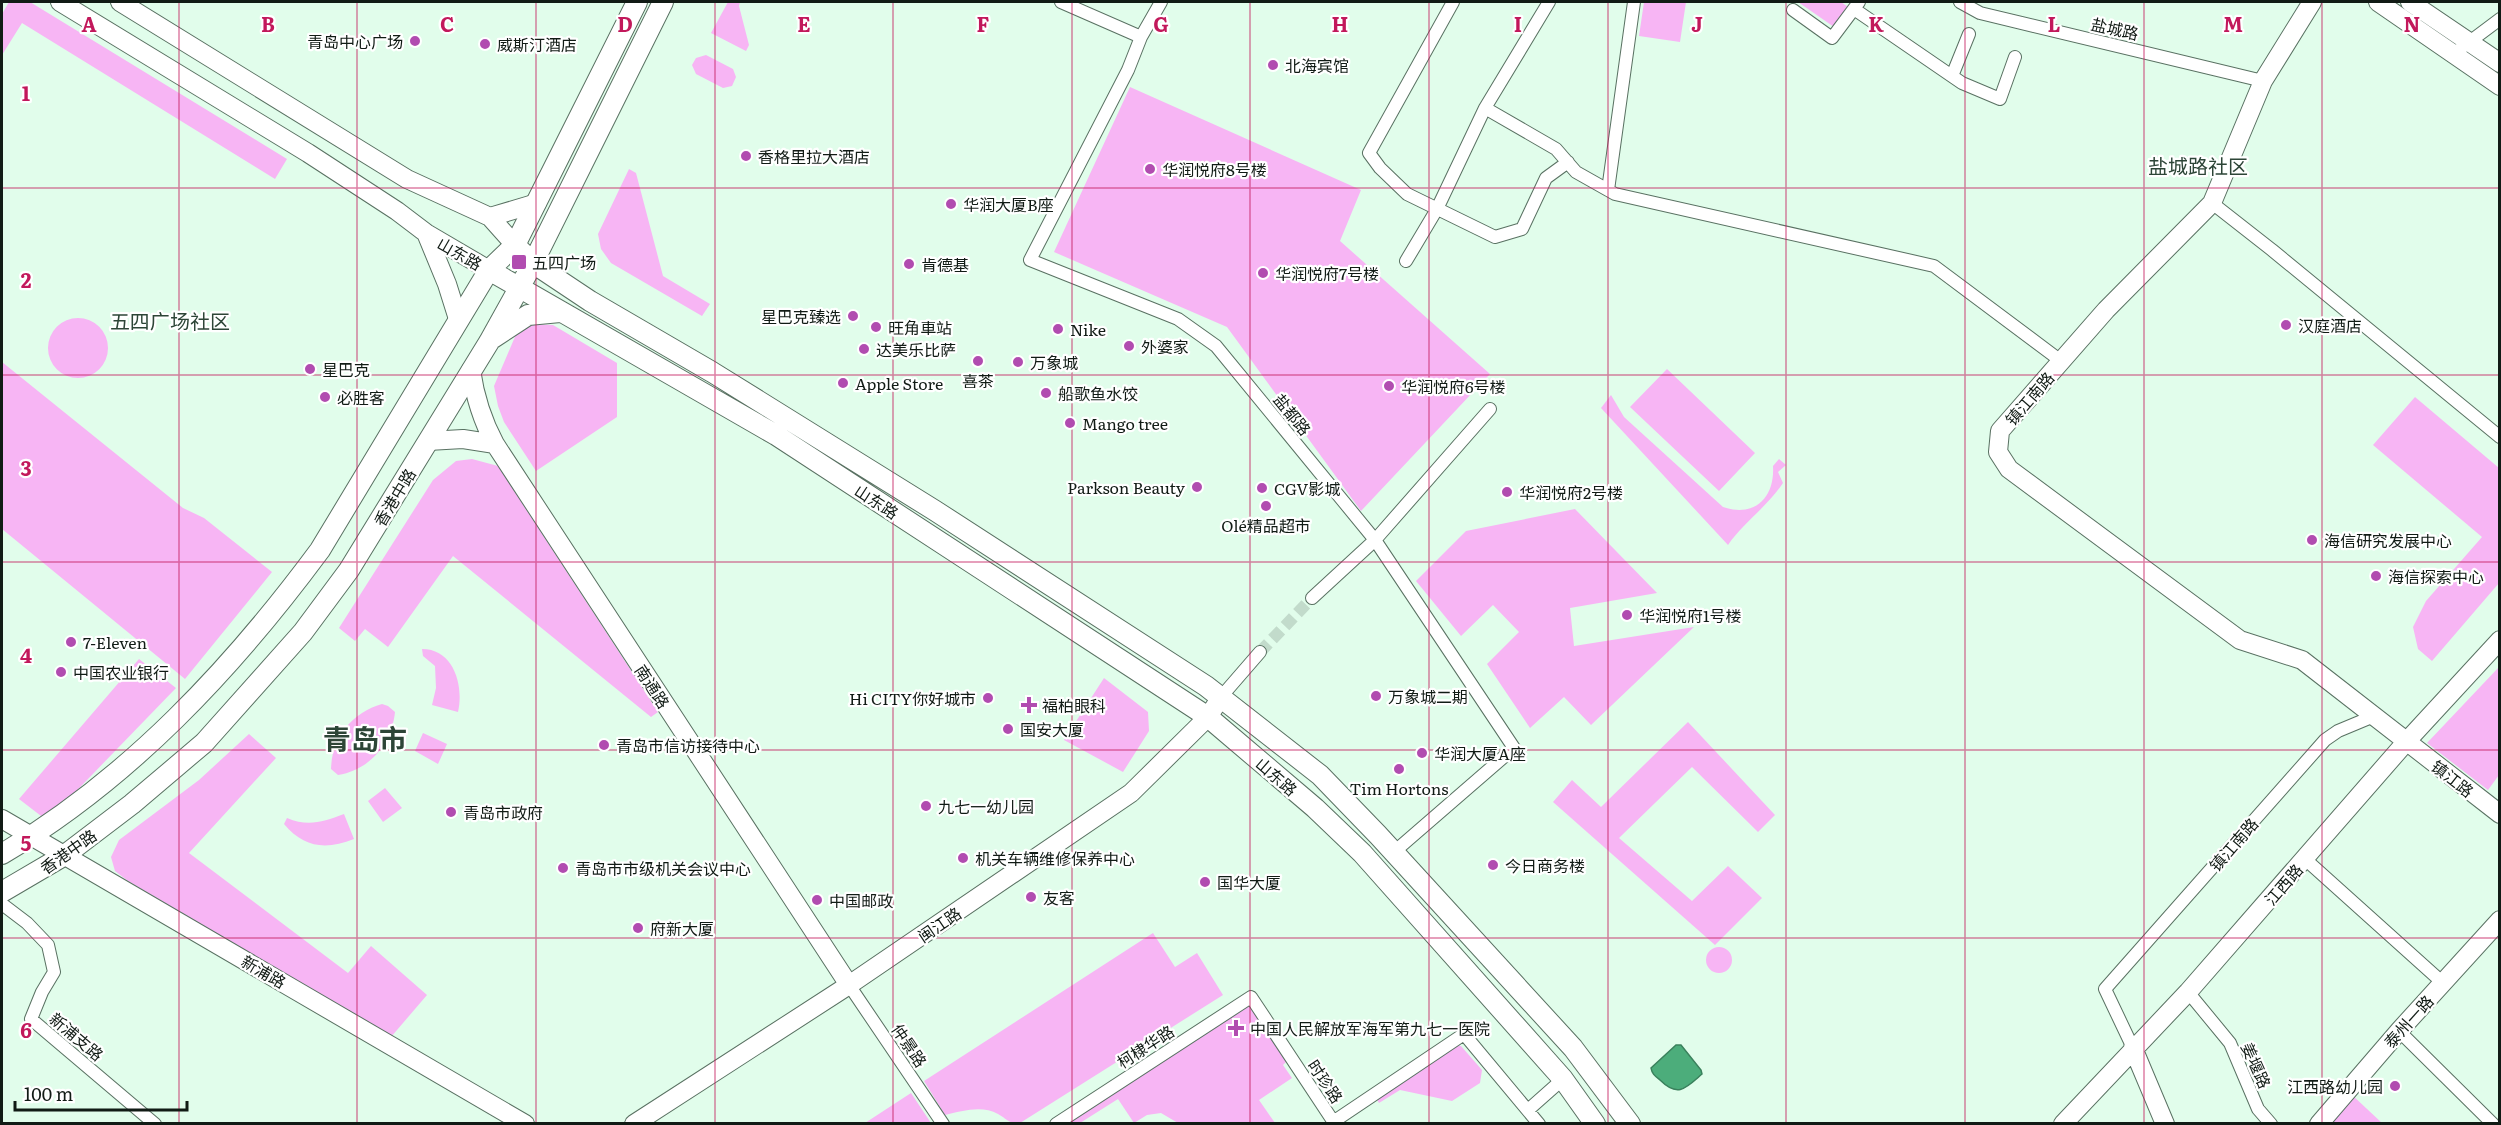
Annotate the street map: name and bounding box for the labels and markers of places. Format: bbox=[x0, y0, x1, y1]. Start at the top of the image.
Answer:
place label: 青岛中心广场 bbox=[307, 29, 403, 53]
place label: 威斯汀酒店 bbox=[497, 32, 577, 56]
marker: 青岛中心广场 bbox=[408, 34, 422, 48]
marker: 威斯汀酒店 bbox=[478, 37, 492, 51]
place label: 北海宾馆 bbox=[1285, 53, 1349, 77]
marker: 北海宾馆 bbox=[1266, 58, 1280, 72]
place label: 香格里拉大酒店 bbox=[758, 144, 870, 168]
marker: 香格里拉大酒店 bbox=[739, 149, 753, 163]
place label: 华润悦府8号楼 bbox=[1162, 157, 1267, 181]
marker: 华润悦府8号楼 bbox=[1143, 162, 1157, 176]
place label: 华润大厦B座 bbox=[963, 192, 1054, 216]
marker: 华润大厦B座 bbox=[944, 197, 958, 211]
place label: 五四广场 bbox=[532, 250, 596, 274]
place label: 肯德基 bbox=[921, 252, 969, 276]
marker: 五四广场 bbox=[510, 253, 528, 271]
marker: 肯德基 bbox=[902, 257, 916, 271]
place label: 华润悦府7号楼 bbox=[1275, 261, 1379, 285]
marker: 华润悦府7号楼 bbox=[1256, 266, 1270, 280]
place label: 星巴克臻选 bbox=[761, 304, 841, 328]
marker: 星巴克臻选 bbox=[846, 309, 860, 323]
place label: 汉庭酒店 bbox=[2298, 313, 2362, 337]
place label: 旺角車站 bbox=[888, 315, 952, 339]
place label: Nike bbox=[1070, 317, 1106, 341]
marker: 汉庭酒店 bbox=[2279, 318, 2293, 332]
marker: 旺角車站 bbox=[869, 320, 883, 334]
marker: Nike bbox=[1051, 322, 1065, 336]
place label: 外婆家 bbox=[1141, 334, 1189, 358]
place label: 达美乐比萨 bbox=[876, 337, 956, 361]
marker: 外婆家 bbox=[1122, 339, 1136, 353]
marker: 达美乐比萨 bbox=[857, 342, 871, 356]
place label: 万象城 bbox=[1030, 350, 1078, 374]
marker: 喜茶 bbox=[971, 354, 985, 368]
marker: 万象城 bbox=[1011, 355, 1025, 369]
place label: 星巴克 bbox=[322, 357, 370, 381]
marker: 星巴克 bbox=[303, 362, 317, 376]
place label: 喜茶 bbox=[962, 368, 994, 392]
place label: Apple Store bbox=[855, 371, 943, 395]
place label: 华润悦府6号楼 bbox=[1401, 374, 1506, 398]
marker: Apple Store bbox=[836, 376, 850, 390]
marker: 华润悦府6号楼 bbox=[1382, 379, 1396, 393]
place label: 船歌鱼水饺 bbox=[1058, 381, 1138, 405]
place label: 必胜客 bbox=[337, 385, 385, 409]
marker: 船歌鱼水饺 bbox=[1039, 386, 1053, 400]
marker: 必胜客 bbox=[318, 390, 332, 404]
place label: Mango tree bbox=[1082, 411, 1168, 435]
marker: Mango tree bbox=[1063, 416, 1077, 430]
place label: Parkson Beauty bbox=[1067, 475, 1186, 499]
place label: CGV影城 bbox=[1274, 476, 1340, 500]
marker: Parkson Beauty bbox=[1190, 480, 1204, 494]
place label: 华润悦府2号楼 bbox=[1519, 480, 1623, 504]
marker: CGV影城 bbox=[1255, 481, 1269, 495]
marker: 华润悦府2号楼 bbox=[1500, 485, 1514, 499]
marker: Olé精品超市 bbox=[1259, 499, 1273, 513]
place label: Olé精品超市 bbox=[1221, 513, 1311, 537]
place label: 海信研究发展中心 bbox=[2324, 528, 2452, 552]
marker: 海信研究发展中心 bbox=[2305, 533, 2319, 547]
place label: 海信探索中心 bbox=[2388, 564, 2484, 588]
marker: 海信探索中心 bbox=[2369, 569, 2383, 583]
place label: 华润悦府1号楼 bbox=[1639, 603, 1742, 627]
marker: 华润悦府1号楼 bbox=[1620, 608, 1634, 622]
place label: 7-Eleven bbox=[83, 630, 147, 654]
marker: 7-Eleven bbox=[64, 635, 78, 649]
place label: 中国农业银行 bbox=[73, 660, 169, 684]
marker: 中国农业银行 bbox=[54, 665, 68, 679]
place label: 万象城二期 bbox=[1388, 684, 1468, 708]
place label: Hi CITY你好城市 bbox=[849, 686, 976, 710]
marker: 万象城二期 bbox=[1369, 689, 1383, 703]
marker: Hi CITY你好城市 bbox=[981, 691, 995, 705]
place label: 福柏眼科 bbox=[1042, 693, 1106, 717]
marker: 福柏眼科 bbox=[1020, 696, 1038, 714]
place label: 国安大厦 bbox=[1020, 717, 1084, 741]
marker: 国安大厦 bbox=[1001, 722, 1015, 736]
place label: 青岛市信访接待中心 bbox=[616, 733, 760, 757]
marker: 青岛市信访接待中心 bbox=[597, 738, 611, 752]
place label: 华润大厦A座 bbox=[1434, 741, 1526, 765]
marker: 华润大厦A座 bbox=[1415, 746, 1429, 760]
marker: Tim Hortons bbox=[1392, 762, 1406, 776]
place label: Tim Hortons bbox=[1349, 776, 1449, 800]
place label: 九七一幼儿园 bbox=[938, 794, 1034, 818]
marker: 九七一幼儿园 bbox=[919, 799, 933, 813]
place label: 青岛市政府 bbox=[463, 800, 543, 824]
marker: 青岛市政府 bbox=[444, 805, 458, 819]
place label: 机关车辆维修保养中心 bbox=[975, 846, 1135, 870]
marker: 机关车辆维修保养中心 bbox=[956, 851, 970, 865]
place label: 今日商务楼 bbox=[1505, 853, 1585, 877]
place label: 青岛市市级机关会议中心 bbox=[575, 856, 751, 880]
marker: 今日商务楼 bbox=[1486, 858, 1500, 872]
marker: 青岛市市级机关会议中心 bbox=[556, 861, 570, 875]
place label: 国华大厦 bbox=[1217, 870, 1281, 894]
marker: 国华大厦 bbox=[1198, 875, 1212, 889]
place label: 友客 bbox=[1043, 885, 1075, 909]
place label: 中国邮政 bbox=[829, 888, 893, 912]
marker: 友客 bbox=[1024, 890, 1038, 904]
marker: 中国邮政 bbox=[810, 893, 824, 907]
place label: 府新大厦 bbox=[650, 916, 714, 940]
marker: 府新大厦 bbox=[631, 921, 645, 935]
place label: 中国人民解放军海军第九七一医院 bbox=[1250, 1016, 1490, 1040]
marker: 中国人民解放军海军第九七一医院 bbox=[1227, 1019, 1245, 1037]
place label: 江西路幼儿园 bbox=[2287, 1074, 2383, 1098]
marker: 江西路幼儿园 bbox=[2388, 1079, 2402, 1093]

